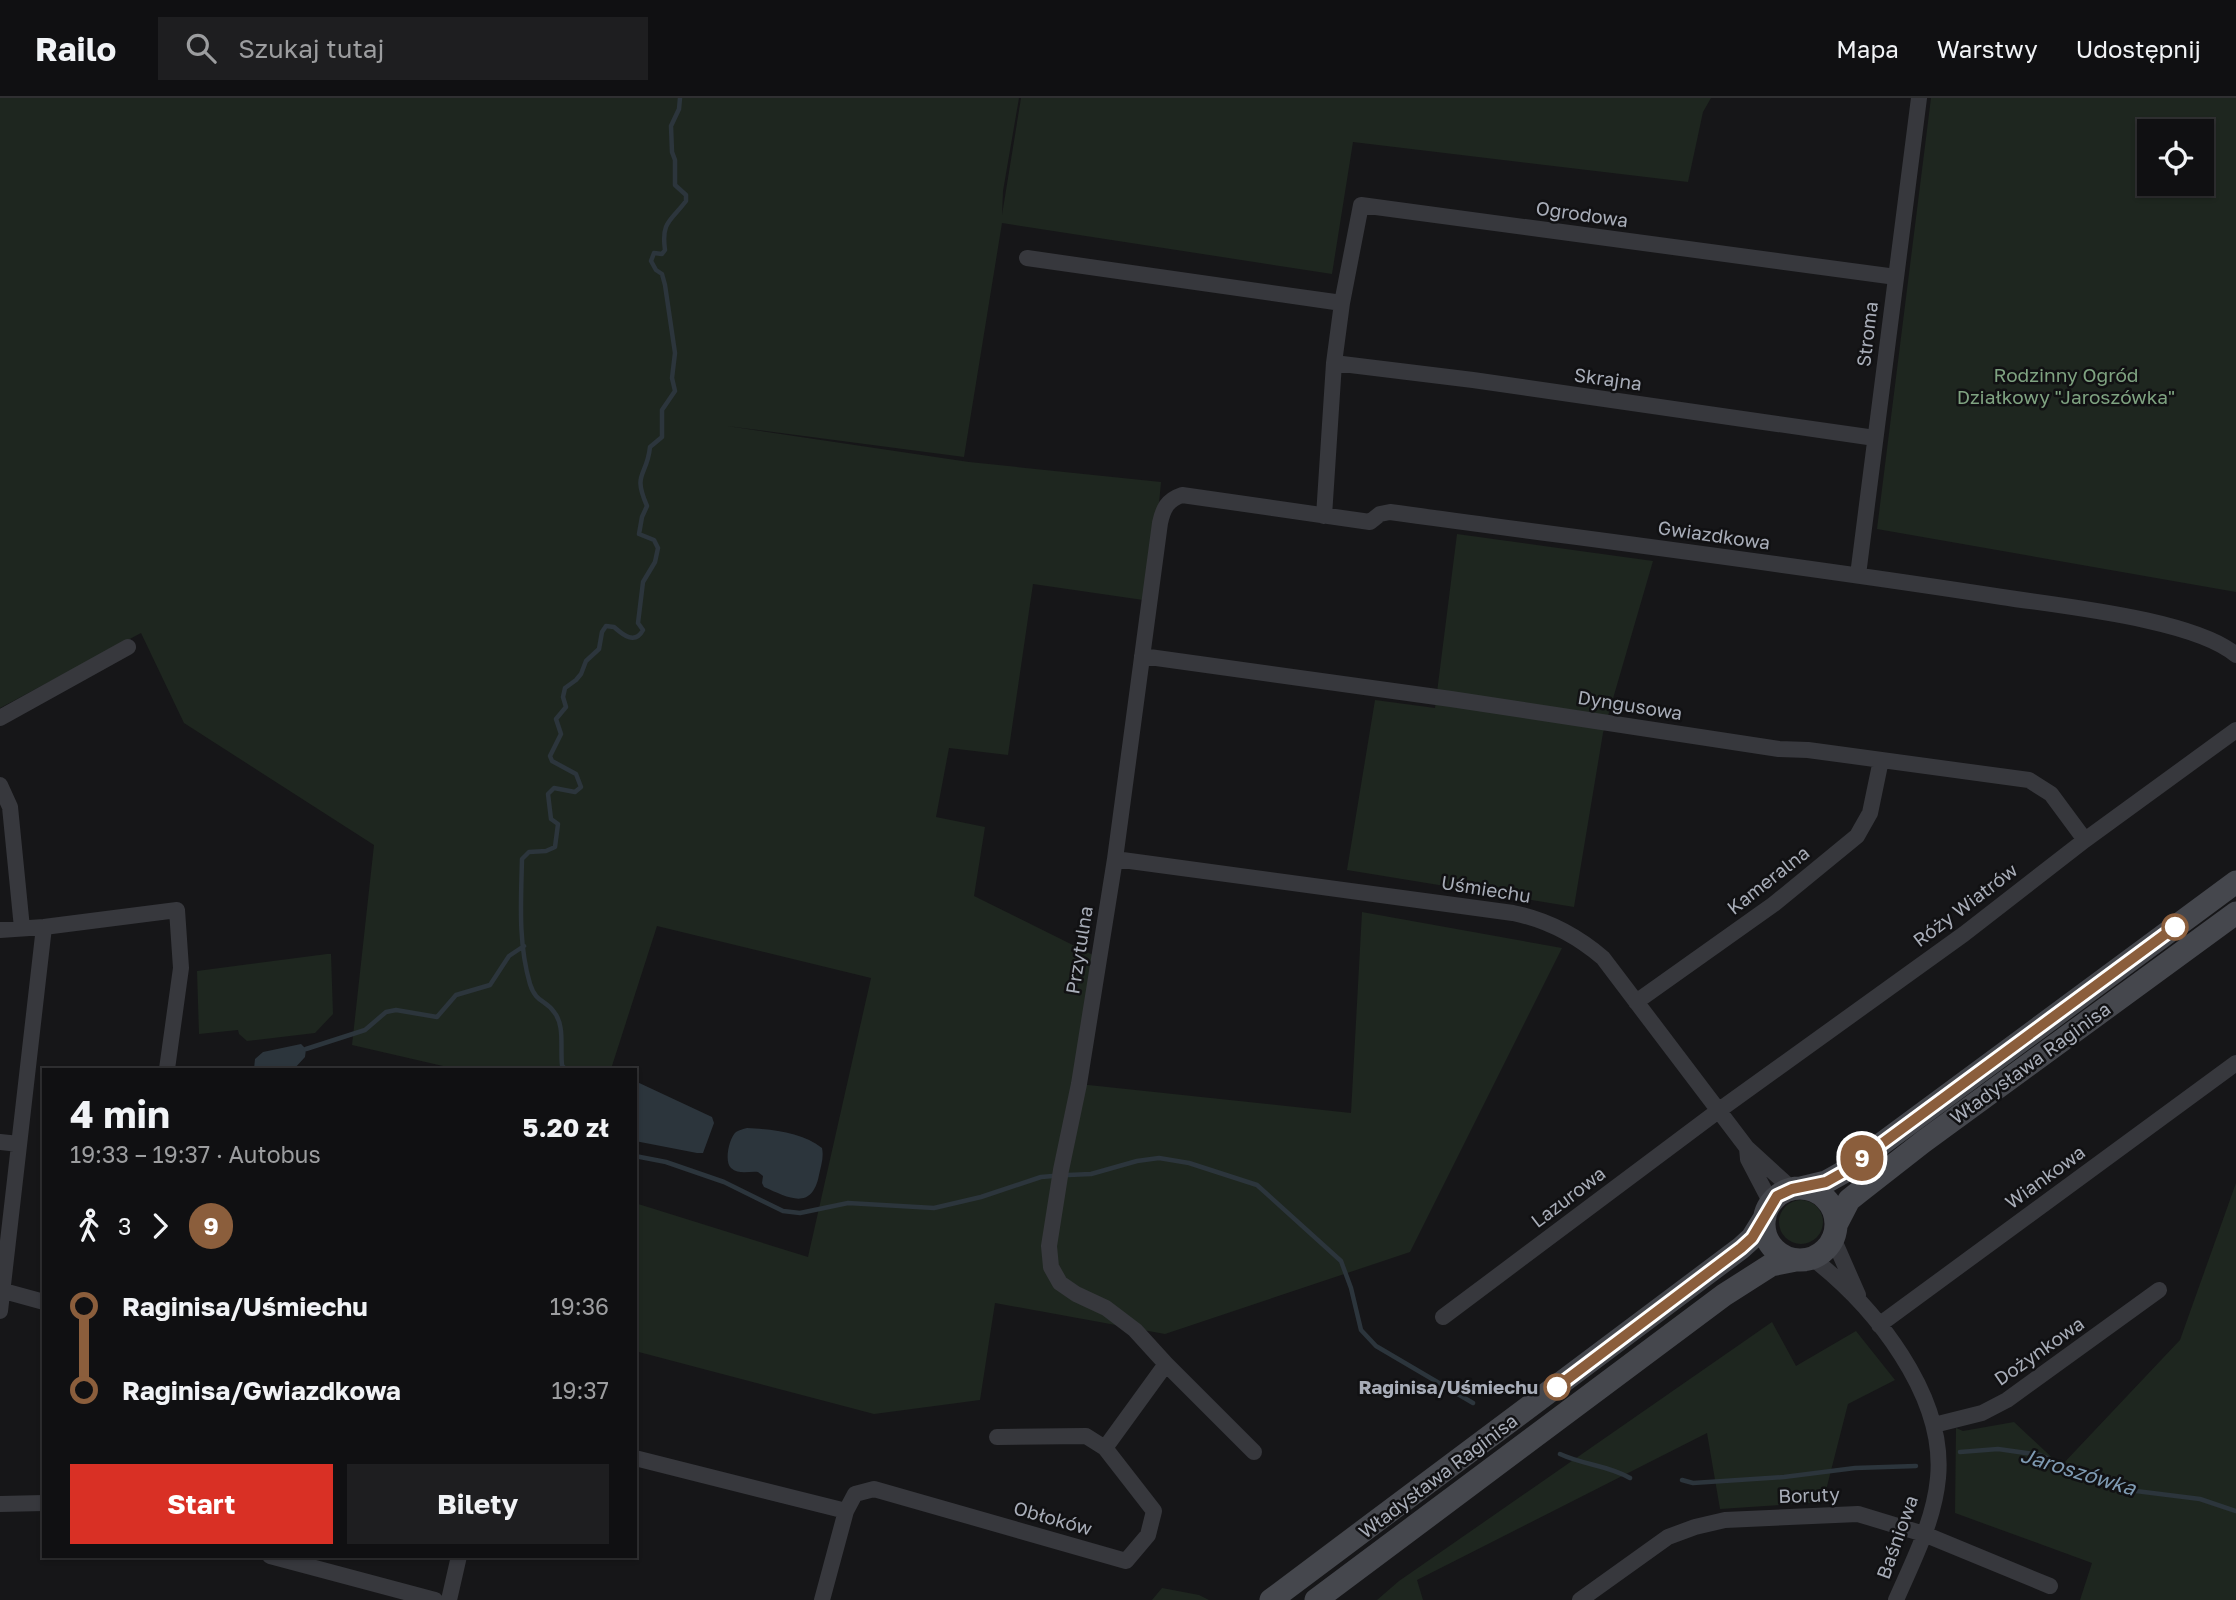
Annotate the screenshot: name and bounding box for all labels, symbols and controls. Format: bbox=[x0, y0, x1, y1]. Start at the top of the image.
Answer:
search box bbox=[158, 17, 648, 80]
text: Railo bbox=[35, 29, 116, 68]
icon: search bbox=[182, 29, 220, 67]
text: Szukaj tutaj bbox=[238, 33, 384, 64]
text: Mapa bbox=[1836, 34, 1899, 63]
text: Warstwy bbox=[1937, 34, 2038, 63]
text: Udostępnij bbox=[2076, 34, 2201, 63]
map controls bbox=[2137, 119, 2214, 196]
button: locate bbox=[2137, 119, 2214, 196]
street label: Ogrodowa bbox=[1534, 196, 1630, 231]
street label: Stroma bbox=[1851, 300, 1882, 368]
street label: Skrajna bbox=[1573, 362, 1644, 395]
park label: Rodzinny Ogród Działkowy "Jaroszówka" bbox=[1957, 363, 2175, 408]
street label: Gwiazdkowa bbox=[1656, 515, 1772, 554]
street label: Dyngusowa bbox=[1576, 685, 1684, 724]
street label: Kameralna bbox=[1722, 840, 1813, 919]
street label: Róży Wiatrów bbox=[1908, 858, 2021, 951]
street label: Uśmiechu bbox=[1440, 870, 1533, 907]
street label: Przytulna bbox=[1060, 904, 1097, 996]
unlabelled marker bbox=[2162, 914, 2188, 940]
street label: Władysława Raginisa bbox=[1945, 997, 2114, 1129]
text: 4 min bbox=[70, 1091, 170, 1136]
text: 5.20 zł bbox=[523, 1112, 609, 1143]
line badge: 9 bbox=[1839, 1135, 1885, 1181]
text: 19:33 – 19:37 · Autobus bbox=[70, 1140, 321, 1168]
street label: Wiankowa bbox=[2000, 1140, 2089, 1213]
text: 9 bbox=[1854, 1143, 1870, 1172]
street label: Lazurowa bbox=[1526, 1161, 1609, 1232]
icon: walk bbox=[70, 1207, 108, 1245]
icon: forward bbox=[141, 1207, 179, 1245]
text: 9 bbox=[203, 1211, 219, 1240]
text: 3 bbox=[118, 1212, 131, 1240]
text: Raginisa/Uśmiechu bbox=[122, 1291, 368, 1322]
text: 19:36 bbox=[550, 1292, 609, 1320]
street label: Dożynkowa bbox=[1989, 1311, 2088, 1390]
marker: Raginisa/Uśmiechu bbox=[1544, 1374, 1570, 1400]
text: Raginisa/Gwiazdkowa bbox=[122, 1375, 401, 1406]
place label: Raginisa/Uśmiechu bbox=[1358, 1375, 1538, 1398]
text: 19:37 bbox=[551, 1376, 609, 1404]
street label: Władysława Raginisa bbox=[1354, 1408, 1522, 1543]
water label: Jaroszówka bbox=[2018, 1441, 2140, 1501]
button: Start bbox=[70, 1464, 333, 1544]
button: Bilety bbox=[347, 1464, 609, 1544]
street label: Boruty bbox=[1778, 1482, 1841, 1507]
street label: Baśniowa bbox=[1871, 1492, 1922, 1582]
street label: Obłoków bbox=[1011, 1495, 1095, 1540]

